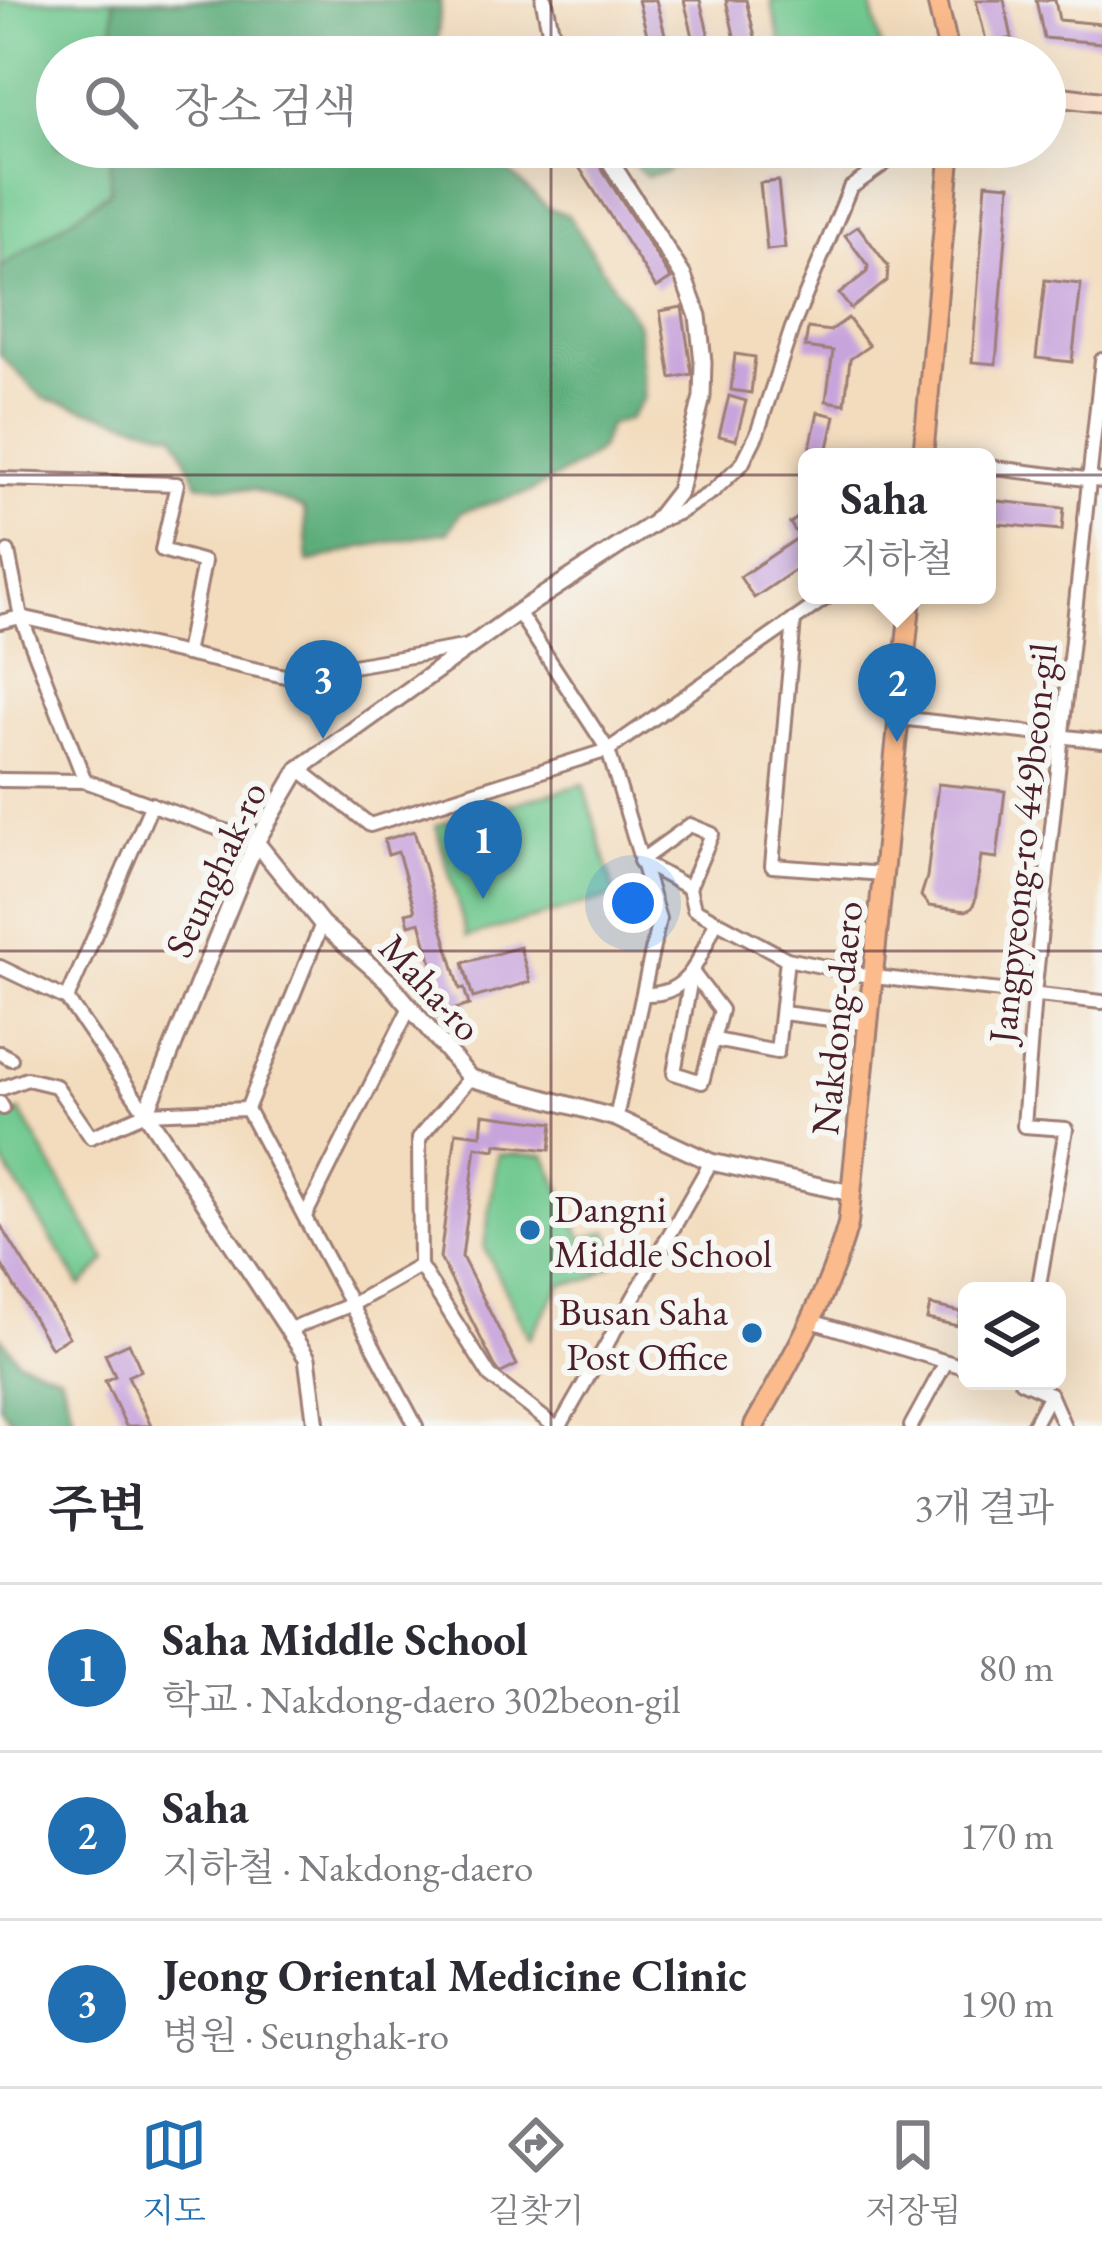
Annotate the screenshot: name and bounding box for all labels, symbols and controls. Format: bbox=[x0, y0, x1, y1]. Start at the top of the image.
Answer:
search box bbox=[36, 36, 1066, 168]
icon: search bbox=[78, 69, 144, 135]
text: 장소 검색 bbox=[174, 77, 357, 135]
popup bbox=[798, 448, 996, 604]
text: Saha bbox=[840, 469, 927, 527]
text: 지하철 bbox=[840, 533, 954, 584]
pin: 3 bbox=[284, 640, 362, 739]
street label: Jangpyeong-ro 449beon-gil bbox=[976, 641, 1069, 1048]
pin: 2 bbox=[858, 643, 936, 742]
street label: Seunghak-ro bbox=[153, 773, 278, 965]
pin: 1 bbox=[444, 800, 522, 899]
your location bbox=[603, 873, 663, 933]
street label: Nakdong-daero bbox=[799, 899, 874, 1138]
street label: Maha-ro bbox=[368, 923, 493, 1052]
place label: Dangni Middle School bbox=[554, 1183, 772, 1279]
marker: Dangni Middle School bbox=[517, 1217, 543, 1243]
map controls bbox=[958, 1282, 1066, 1390]
button: layers bbox=[958, 1282, 1066, 1390]
place label: Busan Saha Post Office bbox=[559, 1286, 728, 1382]
marker: Busan Saha Post Office bbox=[739, 1320, 765, 1346]
text: 주변 bbox=[48, 1475, 147, 1541]
text: 3개 결과 bbox=[914, 1482, 1054, 1533]
text: Saha Middle School bbox=[162, 1610, 528, 1668]
text: 1 bbox=[77, 1642, 97, 1693]
text: 80 m bbox=[978, 1642, 1054, 1693]
text: 학교 · Nakdong-daero 302beon-gil bbox=[162, 1674, 681, 1725]
text: Saha bbox=[162, 1778, 249, 1836]
text: 2 bbox=[77, 1810, 97, 1861]
text: 170 m bbox=[960, 1810, 1054, 1861]
text: 지하철 · Nakdong-daero bbox=[162, 1842, 533, 1893]
text: Jeong Oriental Medicine Clinic bbox=[162, 1946, 747, 2004]
text: 3 bbox=[77, 1978, 97, 2029]
text: 190 m bbox=[960, 1978, 1054, 2029]
text: 병원 · Seunghak-ro bbox=[162, 2010, 449, 2061]
tab: 지도 bbox=[141, 2112, 207, 2232]
tab: 길찾기 bbox=[488, 2112, 584, 2232]
tab: 저장됨 bbox=[866, 2112, 961, 2232]

